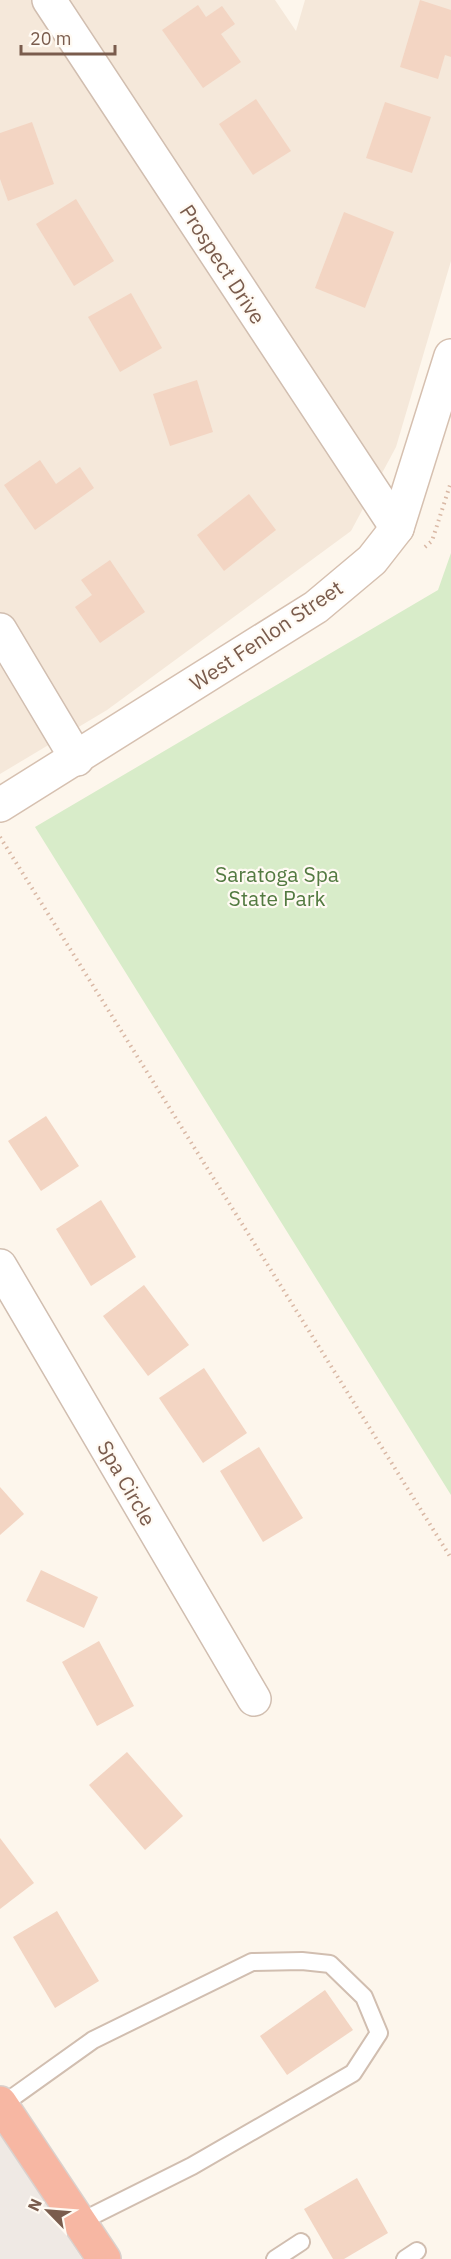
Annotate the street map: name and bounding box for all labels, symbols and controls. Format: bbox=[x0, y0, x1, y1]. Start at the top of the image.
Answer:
scale bar bbox=[21, 18, 116, 56]
text: 20 m bbox=[30, 27, 72, 50]
street label: Prospect Drive bbox=[174, 199, 272, 329]
street label: West Fenlon Street bbox=[184, 573, 348, 697]
park label: Saratoga Spa State Park bbox=[215, 860, 339, 912]
street label: Spa Circle bbox=[91, 1435, 163, 1531]
north arrow bbox=[18, 2181, 78, 2241]
text: N bbox=[23, 2195, 46, 2214]

